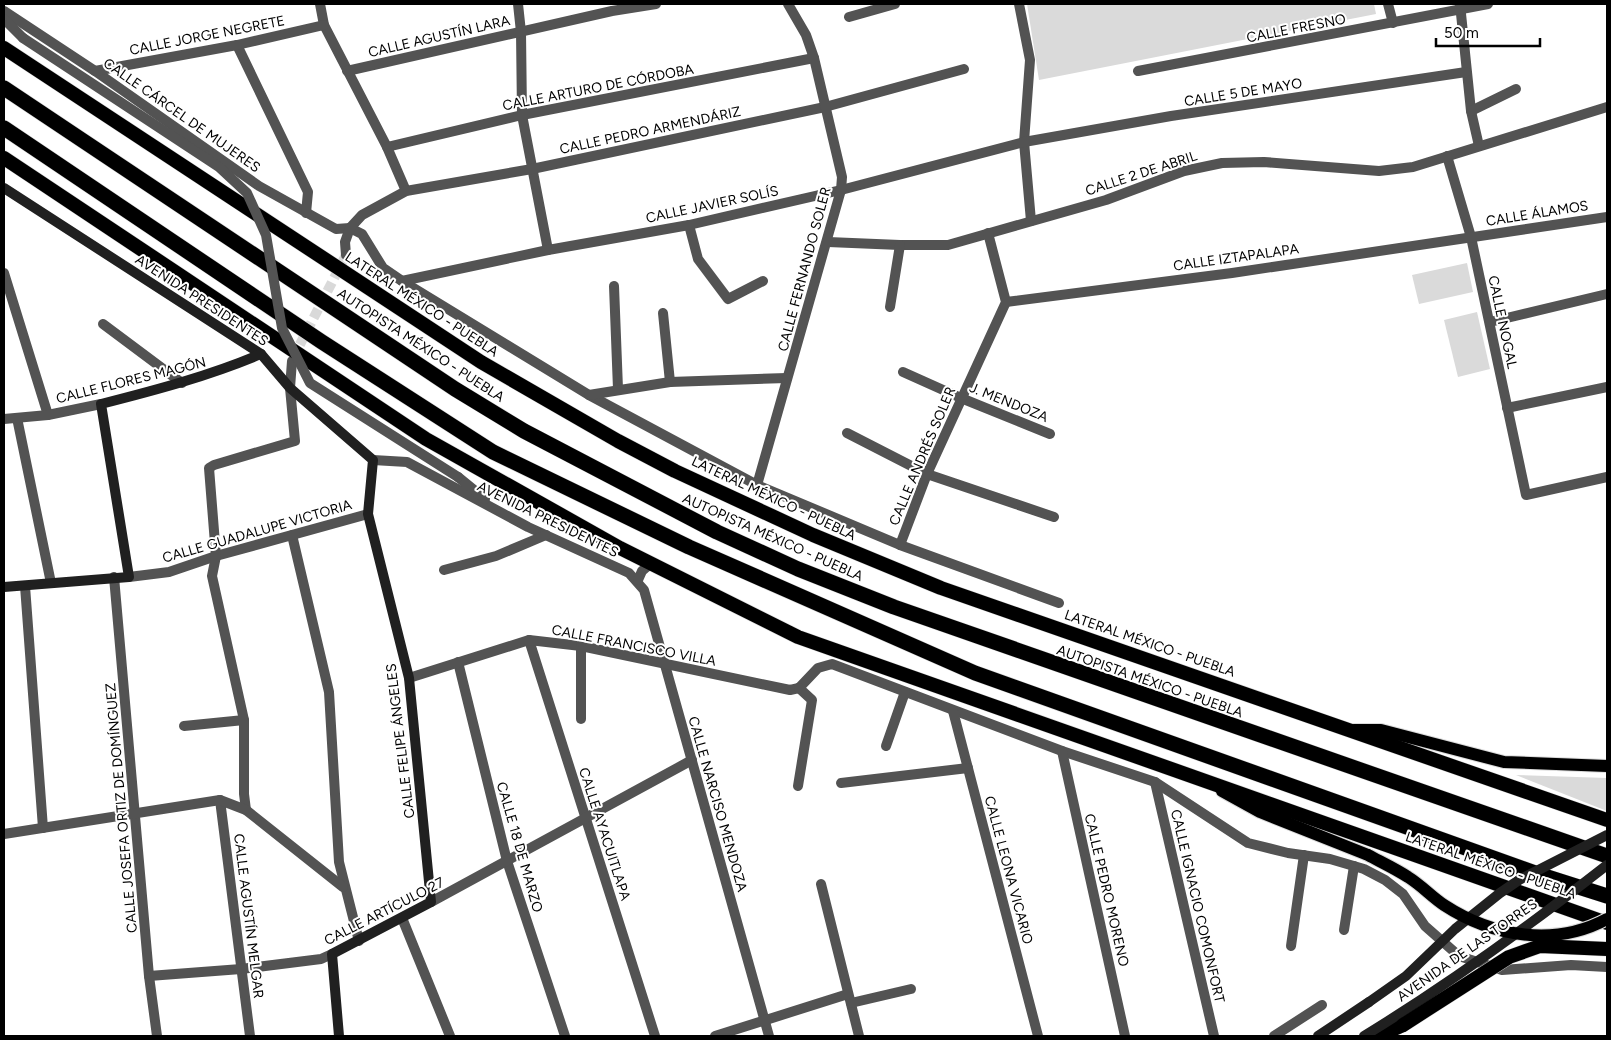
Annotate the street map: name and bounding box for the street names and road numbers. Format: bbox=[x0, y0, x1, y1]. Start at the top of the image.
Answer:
street label: CALLE FRESNO bbox=[1245, 11, 1347, 46]
street label: CALLE JORGE NEGRETE bbox=[128, 12, 286, 59]
street label: CALLE AGUSTÍN LARA bbox=[367, 12, 512, 61]
street label: CALLE CÁRCEL DE MUJERES bbox=[100, 55, 263, 176]
street label: CALLE ARTURO DE CÓRDOBA bbox=[501, 61, 696, 114]
street label: CALLE 5 DE MAYO bbox=[1183, 75, 1303, 110]
street label: CALLE PEDRO ARMENDÁRIZ bbox=[558, 103, 742, 158]
street label: CALLE 2 DE ABRIL bbox=[1083, 147, 1200, 200]
street label: CALLE JAVIER SOLÍS bbox=[644, 182, 780, 227]
street label: CALLE FERNANDO SOLER bbox=[774, 185, 835, 353]
street label: CALLE ÁLAMOS bbox=[1485, 197, 1589, 230]
street label: CALLE IZTAPALAPA bbox=[1172, 240, 1301, 275]
street label: LATERAL MÉXICO - PUEBLA bbox=[342, 248, 502, 361]
street label: AVENIDA PRESIDENTES bbox=[132, 251, 271, 350]
street label: CALLE NOGAL bbox=[1484, 274, 1521, 371]
street label: AUTOPISTA MÉXICO - PUEBLA bbox=[334, 285, 508, 406]
street label: CALLE FLORES MAGÓN bbox=[54, 354, 208, 407]
street label: J. MENDOZA bbox=[967, 379, 1051, 426]
street label: CALLE ANDRÉS SOLER bbox=[886, 384, 959, 528]
street label: LATERAL MÉXICO - PUEBLA bbox=[689, 453, 859, 544]
street label: AVENIDA PRESIDENTES bbox=[474, 478, 621, 561]
street label: AUTOPISTA MÉXICO - PUEBLA bbox=[680, 490, 866, 585]
street label: CALLE GUADALUPE VICTORIA bbox=[160, 496, 354, 567]
street label: LATERAL MÉXICO - PUEBLA bbox=[1062, 606, 1238, 681]
street label: CALLE FRANCISCO VILLA bbox=[550, 621, 718, 670]
street label: AUTOPISTA MÉXICO - PUEBLA bbox=[1054, 642, 1246, 722]
street label: CALLE FELIPE ÁNGELES bbox=[383, 662, 418, 819]
street label: CALLE JOSEFA ORTIZ DE DOMÍNGUEZ bbox=[102, 682, 141, 934]
street label: CALLE NARCISO MENDOZA bbox=[684, 714, 751, 894]
street label: CALLE AYACUITLAPA bbox=[575, 766, 634, 903]
street label: CALLE 18 DE MARZO bbox=[493, 780, 546, 915]
street label: CALLE LEONA VICARIO bbox=[981, 794, 1037, 946]
street label: CALLE IGNACIO COMONFORT bbox=[1167, 808, 1228, 1005]
street label: CALLE PEDRO MORENO bbox=[1081, 812, 1132, 968]
street label: LATERAL MÉXICO - PUEBLA bbox=[1403, 828, 1579, 903]
street label: CALLE AGUSTÍN MELGAR bbox=[230, 833, 267, 1000]
street label: CALLE ARTÍCULO 27 bbox=[321, 874, 447, 949]
street label: AVENIDA DE LAS TORRES bbox=[1394, 895, 1541, 1005]

